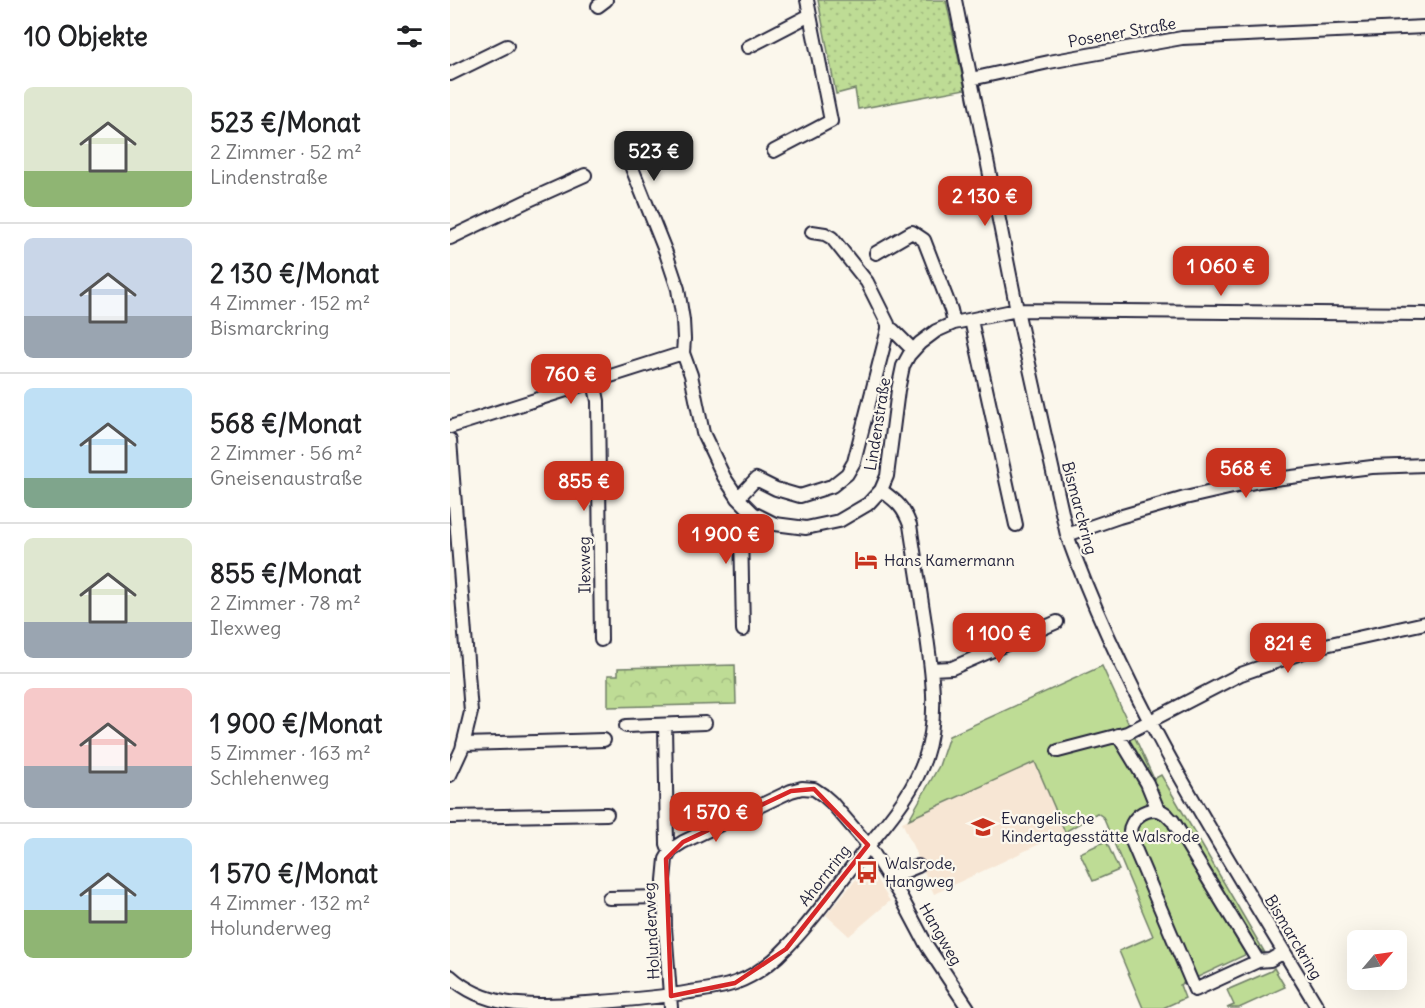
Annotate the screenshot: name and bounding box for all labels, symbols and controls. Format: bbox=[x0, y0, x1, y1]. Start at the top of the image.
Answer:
street label: Posener Straße bbox=[1066, 13, 1178, 51]
text: 10 Objekte bbox=[24, 20, 148, 53]
icon: filters bbox=[393, 20, 426, 53]
text: 523 €/Monat bbox=[210, 106, 360, 139]
icon: home bbox=[72, 111, 144, 183]
pin: 523 € bbox=[612, 131, 696, 182]
text: 523 € bbox=[628, 138, 680, 163]
text: 2 Zimmer · 52 m² bbox=[210, 139, 362, 164]
text: Lindenstraße bbox=[210, 164, 328, 189]
pin: 2 130 € bbox=[930, 176, 1040, 227]
text: 2 130 € bbox=[952, 183, 1018, 208]
pin: 1 060 € bbox=[1166, 246, 1276, 297]
text: 1 060 € bbox=[1187, 253, 1255, 278]
text: 2 130 €/Monat bbox=[210, 257, 379, 290]
icon: home bbox=[72, 262, 144, 334]
text: 4 Zimmer · 152 m² bbox=[210, 290, 370, 315]
text: Bismarckring bbox=[210, 315, 329, 340]
pin: 760 € bbox=[529, 354, 613, 405]
text: 760 € bbox=[545, 361, 597, 386]
street label: Lindenstraße bbox=[860, 376, 894, 472]
text: 568 €/Monat bbox=[210, 407, 361, 440]
icon: home bbox=[72, 412, 144, 484]
text: 2 Zimmer · 56 m² bbox=[210, 440, 362, 465]
pin: 568 € bbox=[1204, 448, 1288, 499]
text: 568 € bbox=[1220, 455, 1272, 480]
street label: Bismarckring bbox=[1058, 459, 1102, 557]
pin: 855 € bbox=[542, 461, 626, 512]
text: Gneisenaustraße bbox=[210, 465, 363, 490]
text: 855 € bbox=[558, 468, 610, 493]
pin: 1 900 € bbox=[671, 514, 781, 565]
text: 1 900 € bbox=[692, 521, 760, 546]
street label: Ilexweg bbox=[574, 536, 594, 594]
hotel icon: Hans Kamermann bbox=[853, 547, 879, 573]
place label: Hans Kamermann bbox=[884, 550, 1015, 570]
text: 855 €/Monat bbox=[210, 557, 361, 590]
icon: home bbox=[72, 562, 144, 634]
text: 2 Zimmer · 78 m² bbox=[210, 590, 361, 615]
pin: 1 100 € bbox=[944, 613, 1054, 664]
text: Ilexweg bbox=[210, 615, 281, 640]
text: 1 100 € bbox=[967, 620, 1031, 645]
pin: 821 € bbox=[1246, 623, 1330, 674]
text: 821 € bbox=[1264, 630, 1312, 655]
text: 1 900 €/Monat bbox=[210, 707, 382, 740]
icon: home bbox=[72, 712, 144, 784]
text: 5 Zimmer · 163 m² bbox=[210, 740, 371, 765]
text: Schlehenweg bbox=[210, 765, 330, 790]
pin: 1 570 € bbox=[661, 792, 771, 843]
text: 1 570 € bbox=[684, 799, 748, 824]
place label: Evangelische Kindertagesstätte Walsrode bbox=[1001, 808, 1200, 846]
school or university icon: Evangelische Kindertagesstätte Walsrode bbox=[970, 814, 996, 840]
street label: Ahornring bbox=[794, 840, 854, 910]
place label: Walsrode, Hangweg bbox=[885, 853, 956, 891]
text: 1 570 €/Monat bbox=[210, 857, 378, 890]
bus stop icon: Walsrode, Hangweg bbox=[854, 859, 880, 885]
icon: home bbox=[72, 862, 144, 934]
street label: Holunderweg bbox=[638, 882, 664, 980]
text: 4 Zimmer · 132 m² bbox=[210, 890, 370, 915]
street label: Bismarckring bbox=[1261, 891, 1327, 983]
street label: Hangweg bbox=[915, 899, 967, 969]
text: Holunderweg bbox=[210, 915, 332, 940]
north arrow bbox=[1347, 930, 1407, 990]
map controls bbox=[1347, 930, 1407, 990]

